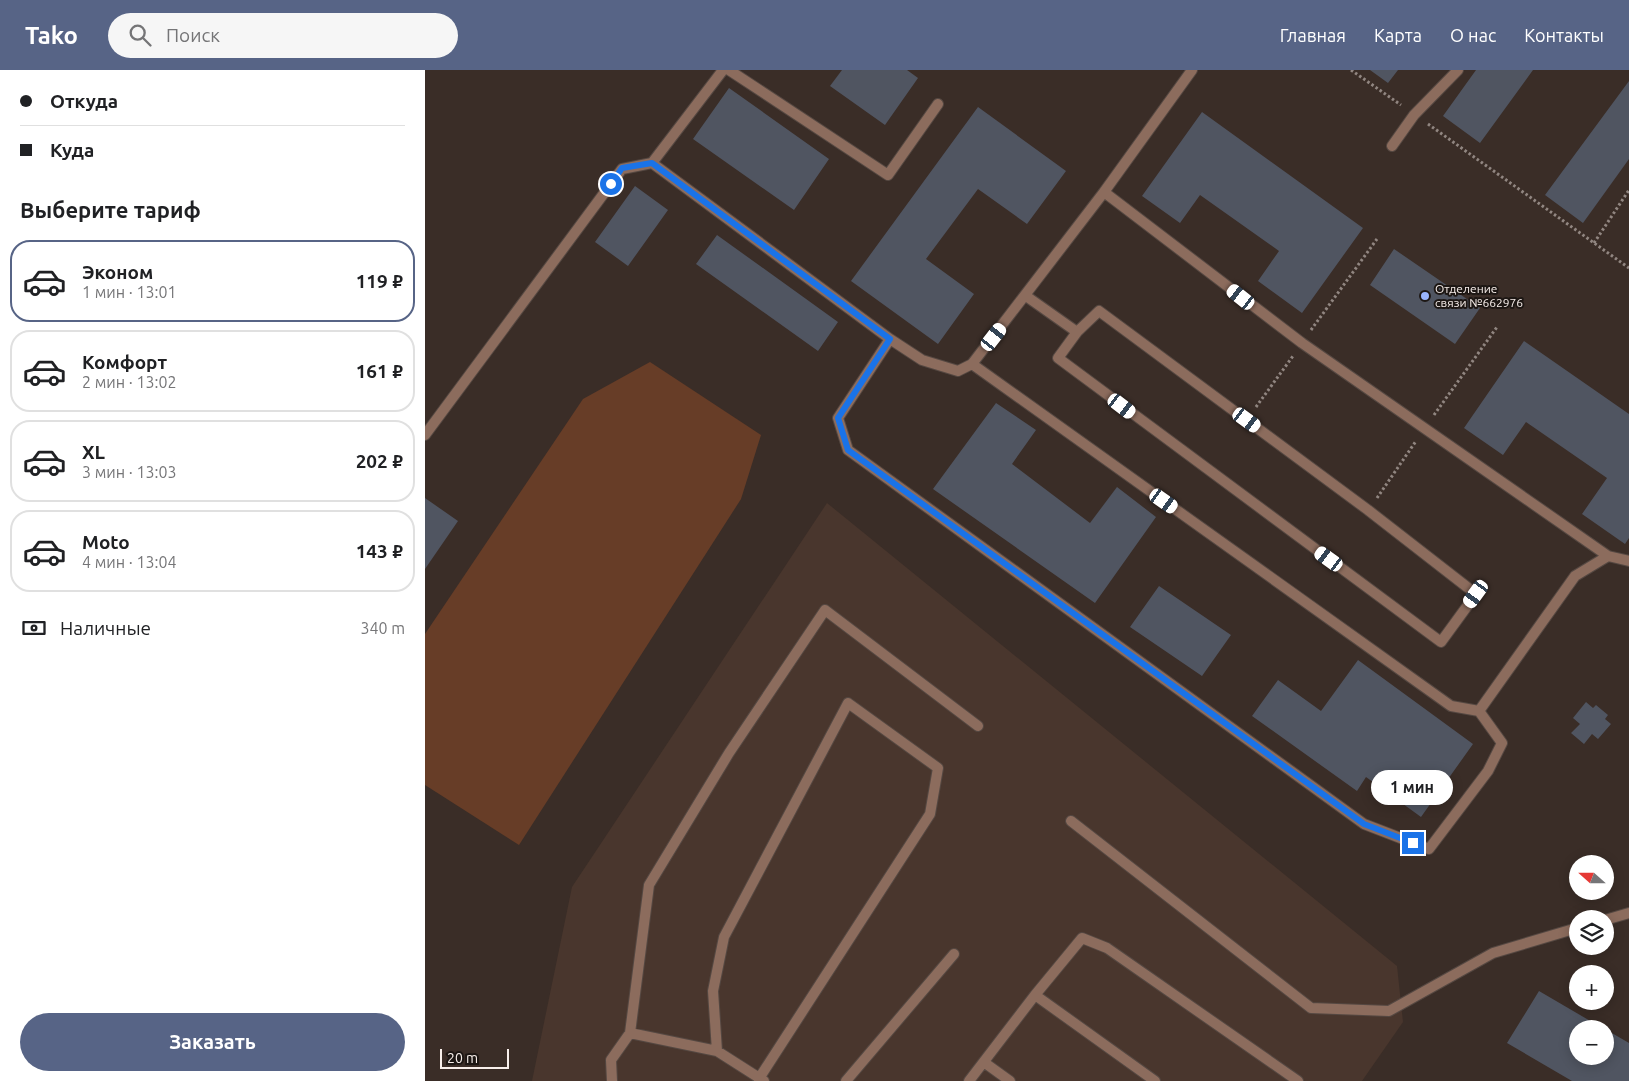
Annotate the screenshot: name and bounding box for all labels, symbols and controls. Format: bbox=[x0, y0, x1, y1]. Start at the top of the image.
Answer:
search box bbox=[108, 13, 458, 58]
icon: search bbox=[126, 21, 154, 49]
text: Tako bbox=[25, 22, 78, 49]
text: Поиск bbox=[166, 24, 220, 46]
text: Главная bbox=[1280, 25, 1346, 45]
text: Карта bbox=[1374, 25, 1422, 45]
text: О нас bbox=[1450, 25, 1496, 45]
text: Контакты bbox=[1524, 25, 1604, 45]
text: Откуда bbox=[50, 90, 118, 112]
text: Куда bbox=[50, 139, 94, 161]
route start bbox=[600, 173, 622, 195]
text: Выберите тариф bbox=[20, 197, 201, 222]
icon: car bbox=[22, 259, 67, 304]
text: Эконом bbox=[82, 261, 153, 283]
text: 119 ₽ bbox=[356, 270, 403, 292]
car bbox=[1224, 282, 1257, 312]
place label: Отделение связи №662976 bbox=[1435, 282, 1523, 309]
text: 1 мин · 13:01 bbox=[82, 283, 176, 301]
marker: Отделение связи №662976 bbox=[1419, 290, 1431, 302]
car bbox=[978, 321, 1009, 353]
icon: car bbox=[22, 349, 67, 394]
text: Комфорт bbox=[82, 351, 167, 373]
text: 161 ₽ bbox=[356, 360, 403, 382]
text: 2 мин · 13:02 bbox=[82, 373, 176, 391]
car bbox=[1105, 391, 1138, 421]
car bbox=[1230, 405, 1263, 435]
icon: car bbox=[22, 439, 67, 484]
text: XL bbox=[82, 441, 105, 463]
text: 202 ₽ bbox=[356, 450, 403, 472]
text: 3 мин · 13:03 bbox=[82, 463, 176, 481]
car bbox=[1147, 486, 1180, 516]
icon: car bbox=[22, 529, 67, 574]
text: Moto bbox=[82, 531, 130, 553]
text: 143 ₽ bbox=[356, 540, 403, 562]
car bbox=[1312, 544, 1345, 574]
text: 4 мин · 13:04 bbox=[82, 553, 176, 571]
car bbox=[1461, 577, 1490, 611]
icon: cash bbox=[20, 614, 48, 642]
text: Наличные bbox=[60, 617, 151, 639]
text: 340 m bbox=[360, 619, 405, 637]
callout: 1 мин bbox=[1372, 770, 1454, 806]
text: 1 мин bbox=[1390, 778, 1434, 796]
route end bbox=[1402, 832, 1424, 854]
north arrow bbox=[1569, 855, 1614, 900]
map controls bbox=[1569, 855, 1614, 1065]
button: layers bbox=[1569, 910, 1614, 955]
button: + bbox=[1569, 965, 1614, 1010]
button: Заказать bbox=[20, 1013, 405, 1071]
button: − bbox=[1569, 1020, 1614, 1065]
scale bar bbox=[440, 1046, 509, 1069]
text: 20 m bbox=[447, 1050, 478, 1066]

